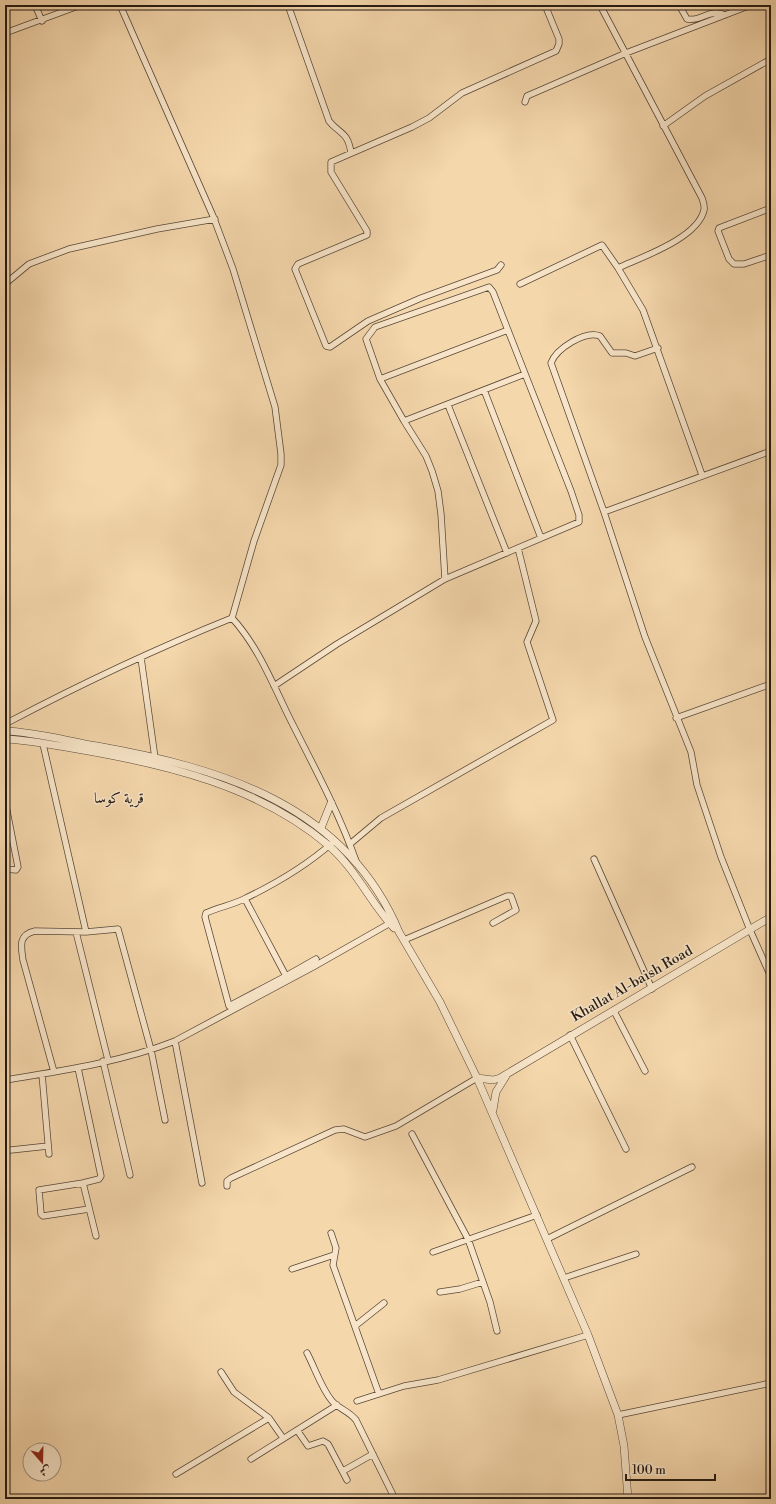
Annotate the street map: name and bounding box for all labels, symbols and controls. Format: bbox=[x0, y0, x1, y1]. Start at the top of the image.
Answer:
district label: قرية كوسا bbox=[94, 789, 144, 808]
street label: Khallat Al-baish Road bbox=[568, 942, 696, 1026]
north arrow bbox=[22, 1442, 62, 1482]
scale bar bbox=[626, 1456, 715, 1482]
text: ش bbox=[37, 1462, 53, 1479]
text: 100 m bbox=[632, 1463, 666, 1478]

